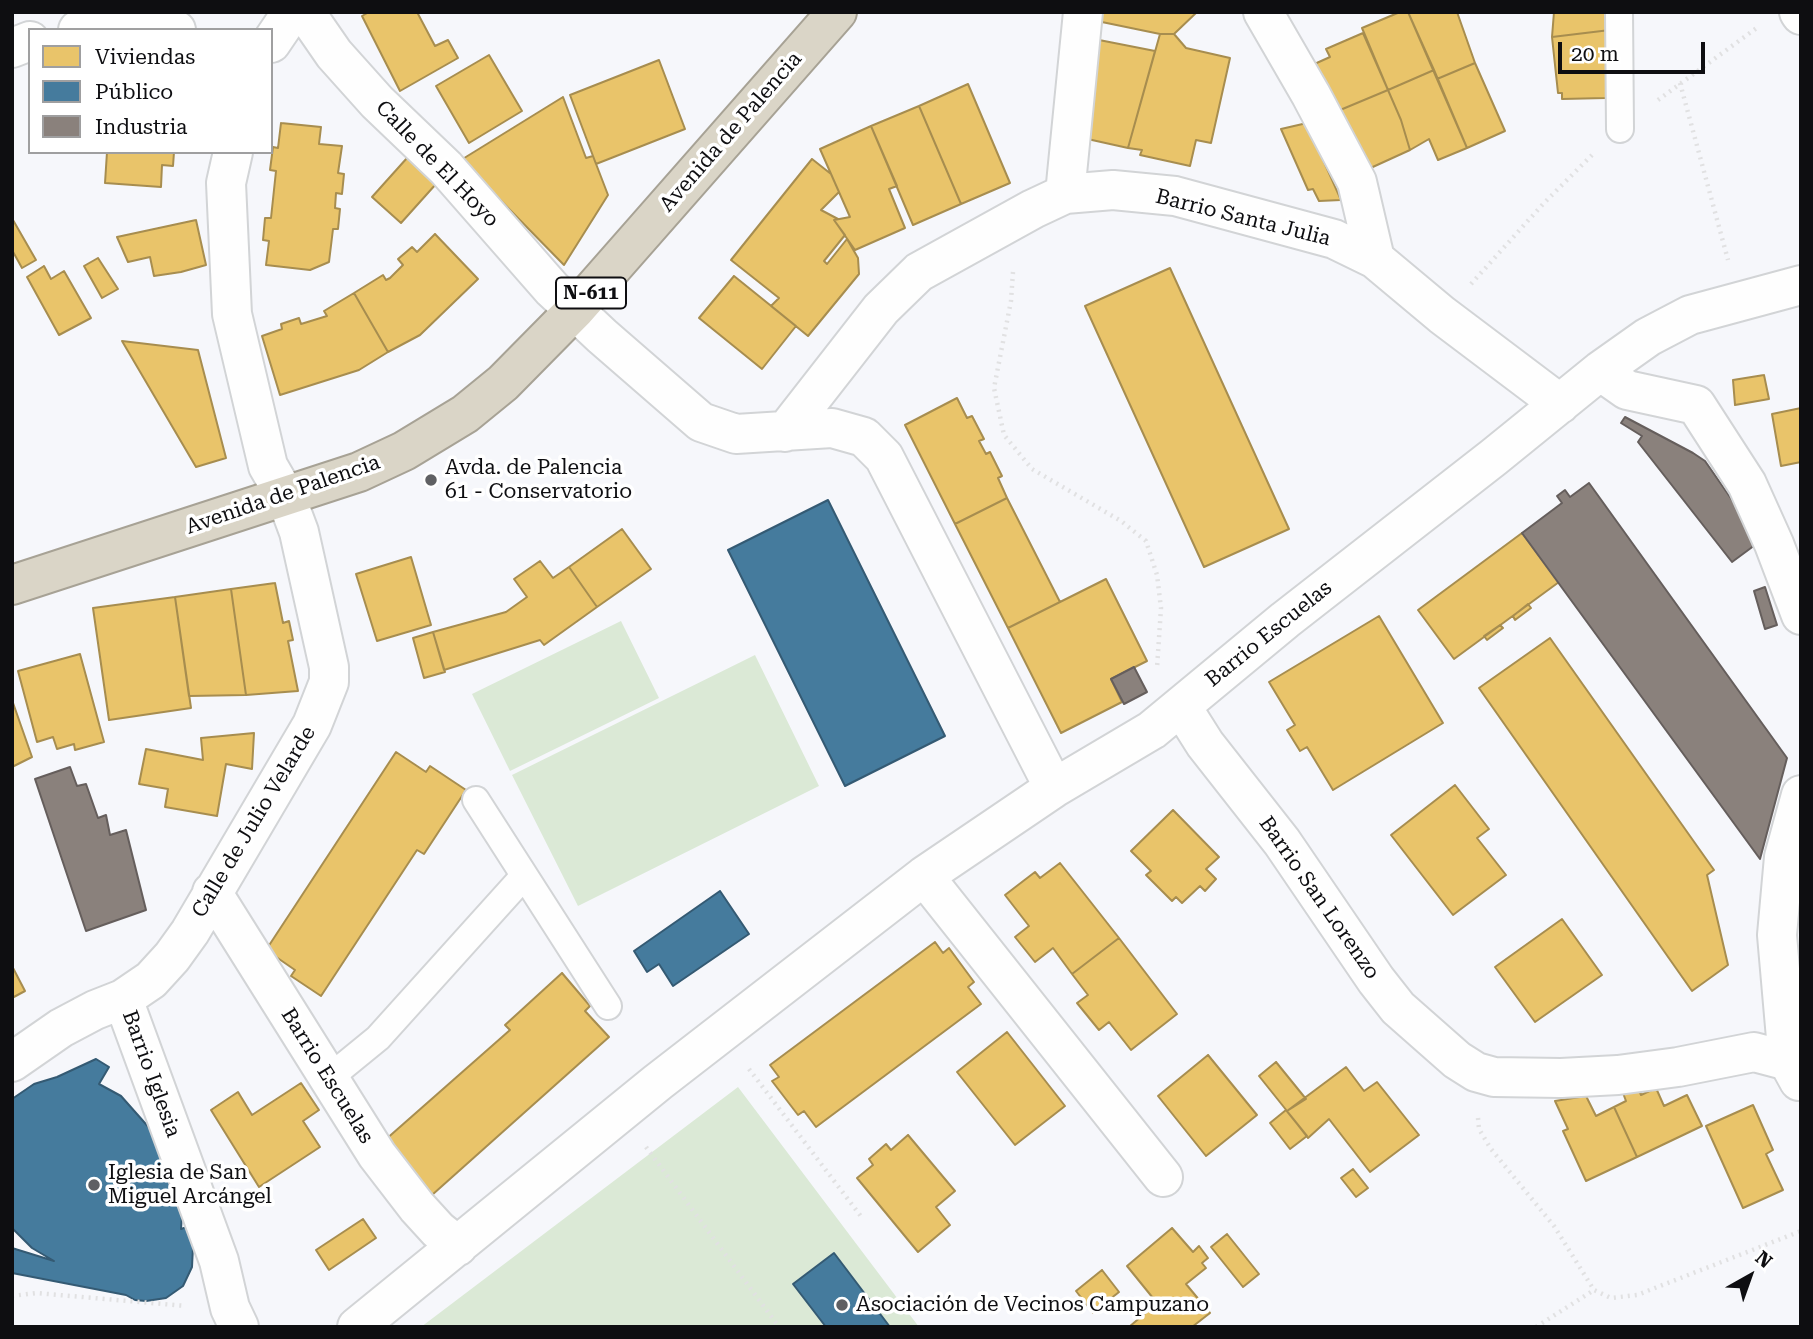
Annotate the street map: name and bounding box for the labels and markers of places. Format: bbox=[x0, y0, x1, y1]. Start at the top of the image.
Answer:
place label: Avda. de Palencia 61 - Conservatorio bbox=[445, 455, 632, 505]
marker: Avda. de Palencia 61 - Conservatorio bbox=[423, 472, 439, 488]
place label: Iglesia de San Miguel Arcángel bbox=[108, 1160, 272, 1210]
marker: Iglesia de San Miguel Arcángel bbox=[86, 1177, 102, 1193]
place label: Asociación de Vecinos Campuzano bbox=[856, 1292, 1209, 1318]
marker: Asociación de Vecinos Campuzano bbox=[834, 1297, 850, 1313]

